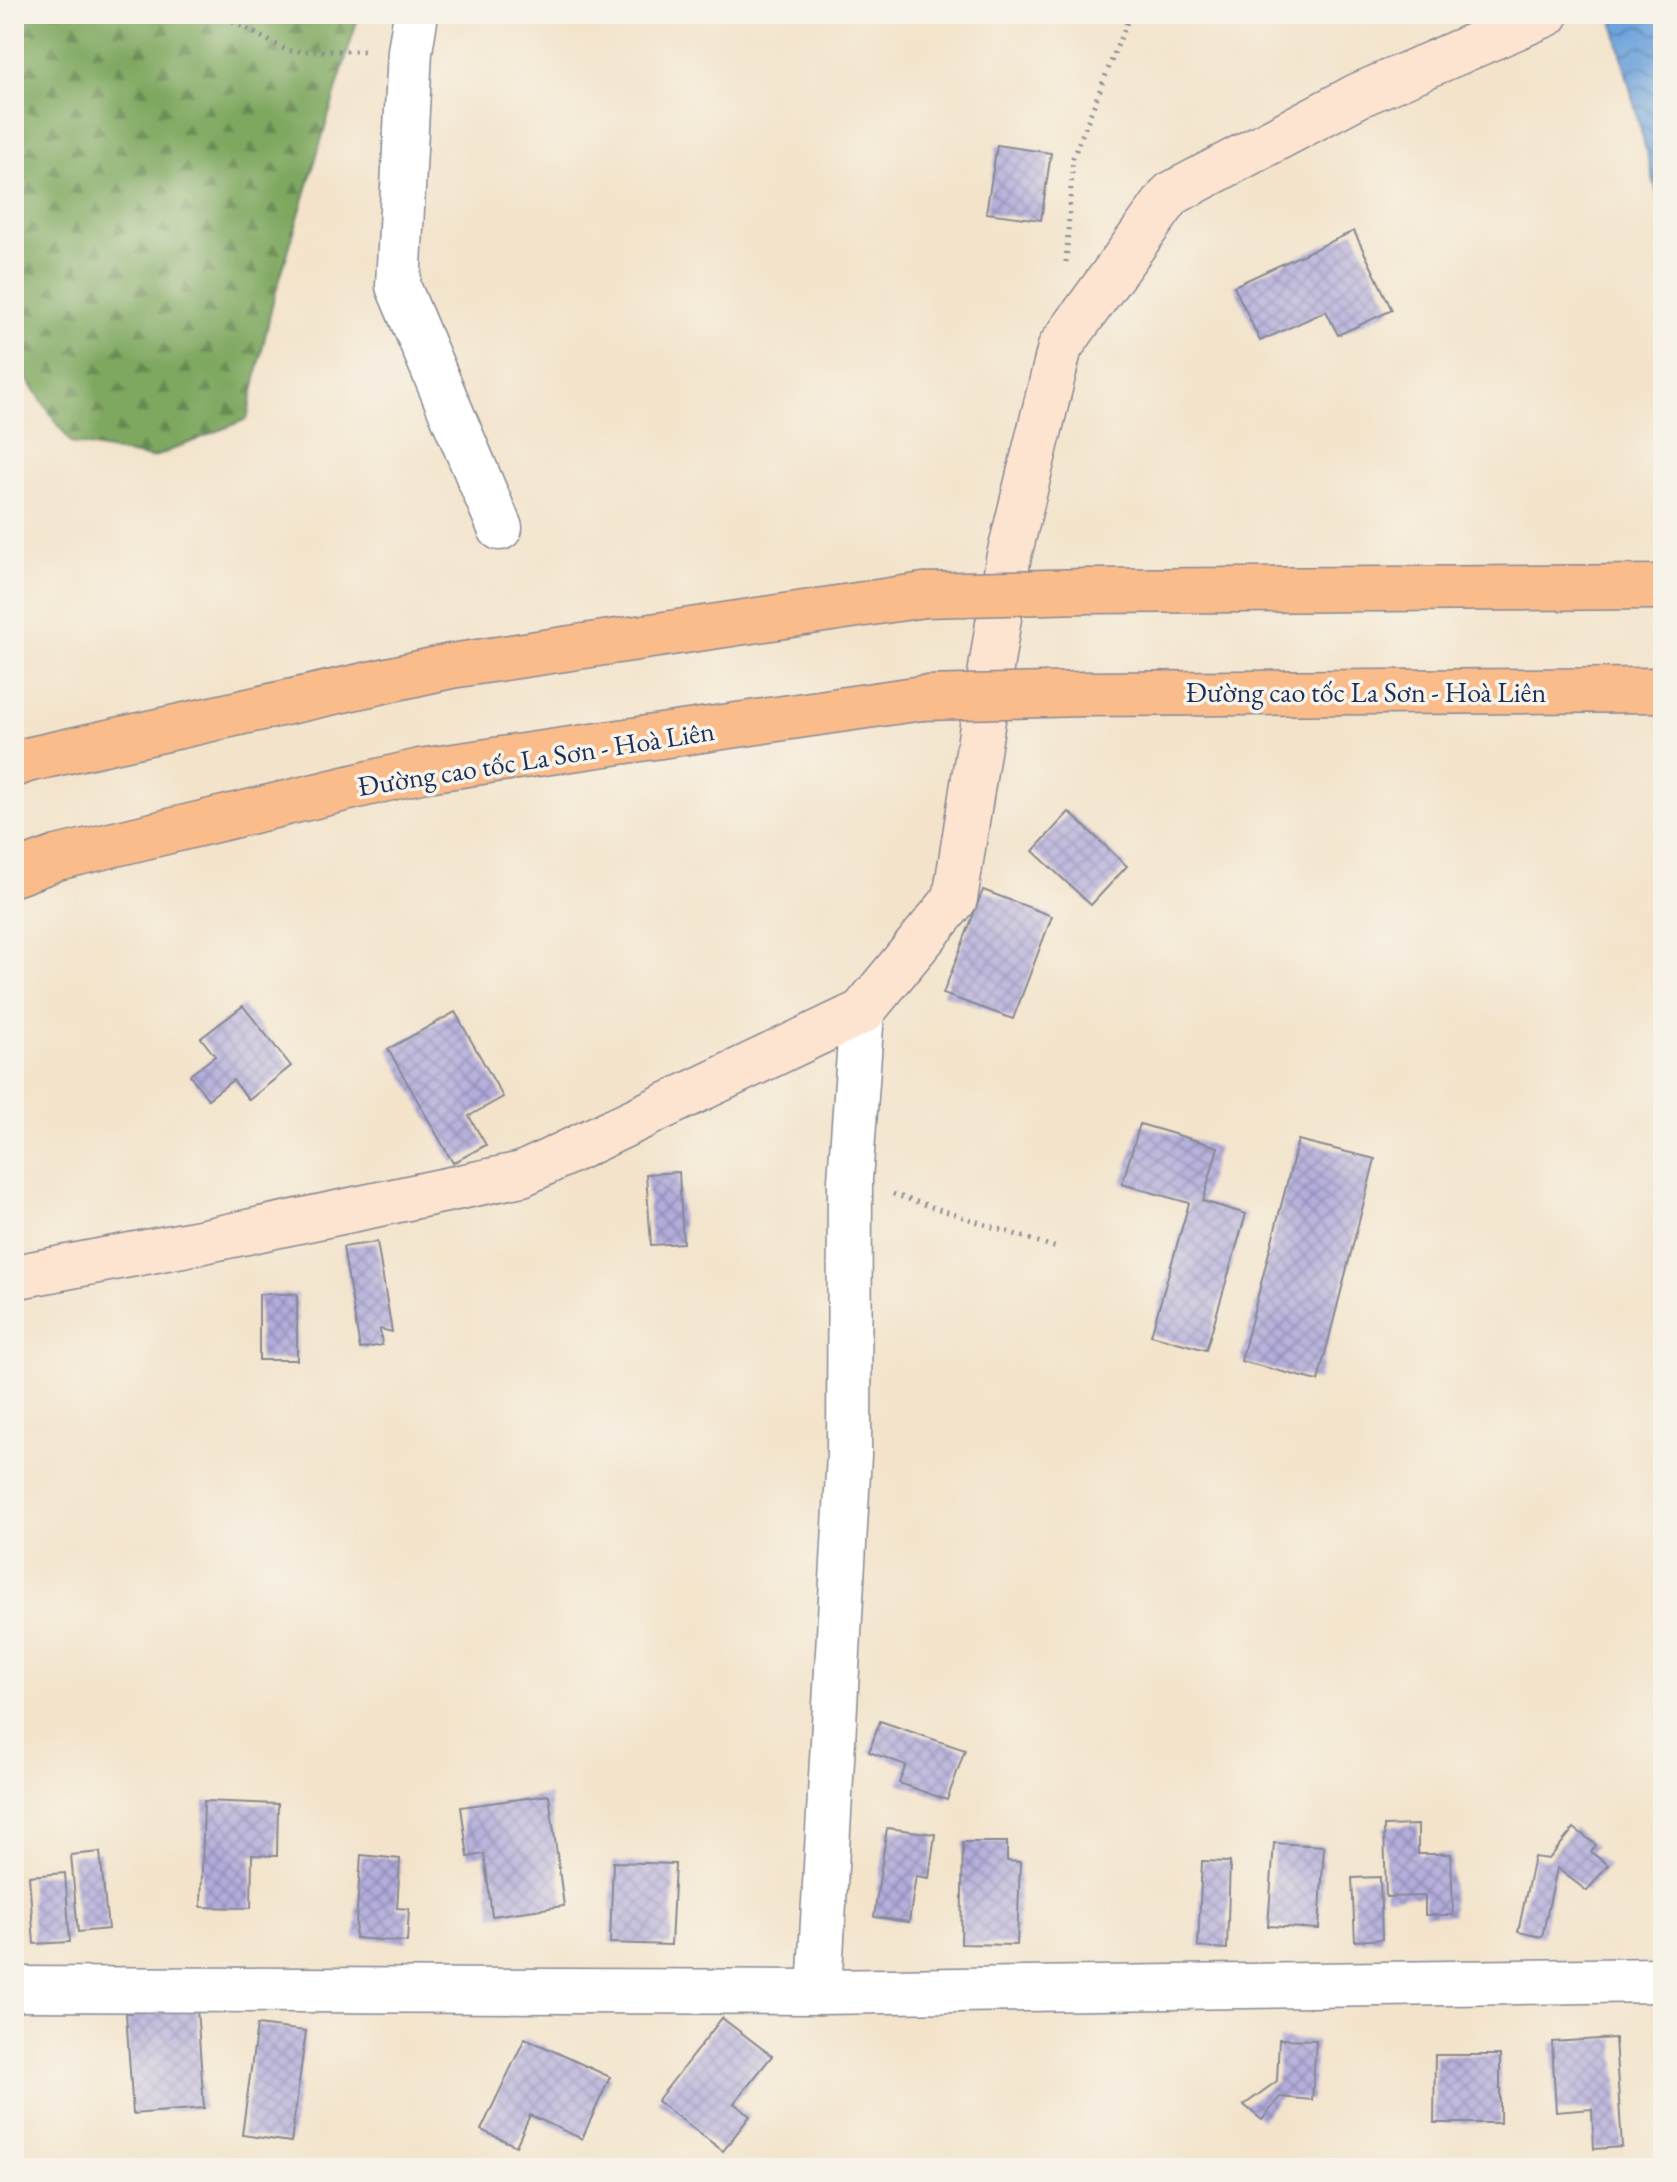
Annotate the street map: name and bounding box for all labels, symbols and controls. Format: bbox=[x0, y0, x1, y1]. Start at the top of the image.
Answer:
street label: Đường cao tốc La Sơn - Hoà Liên bbox=[1186, 674, 1546, 710]
street label: Đường cao tốc La Sơn - Hoà Liên bbox=[355, 712, 717, 804]

